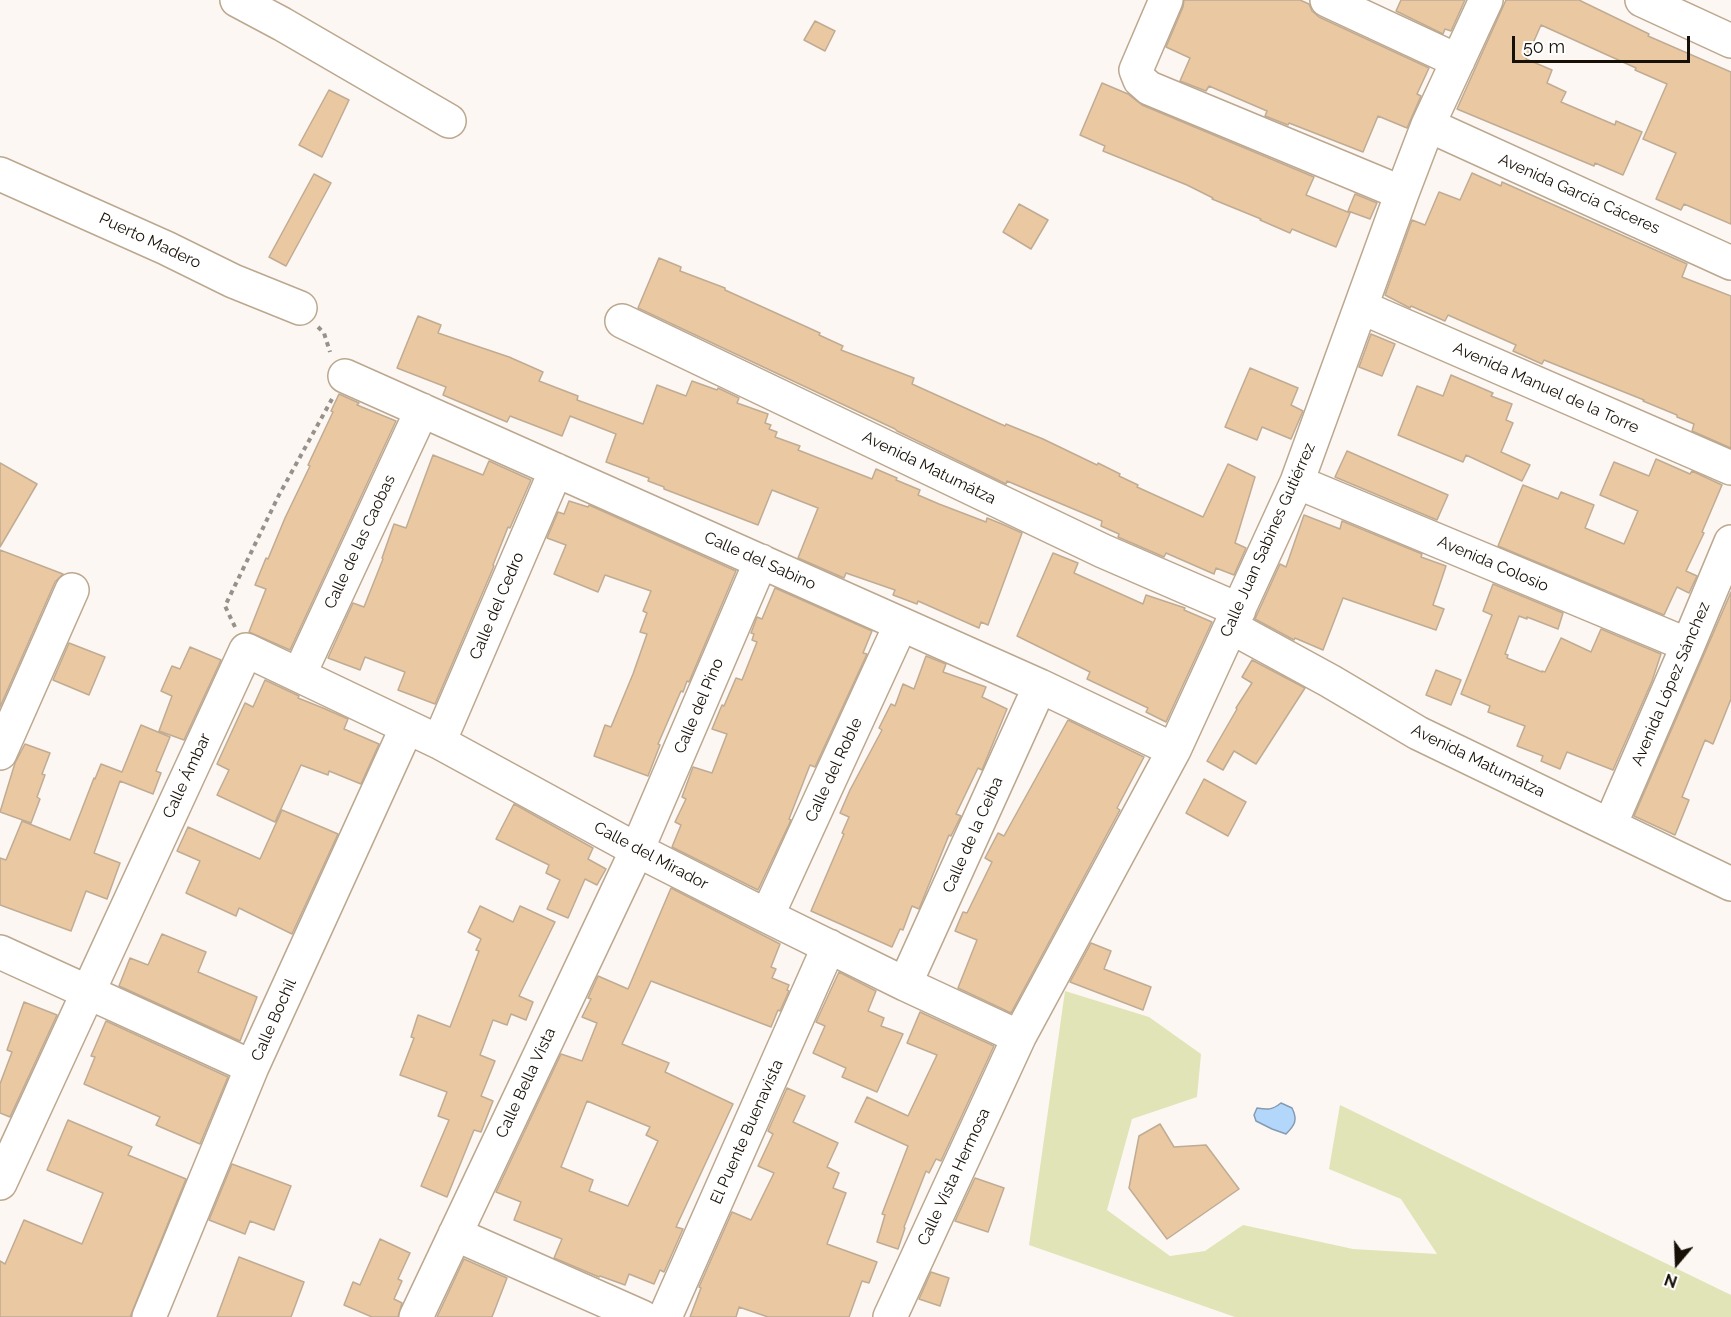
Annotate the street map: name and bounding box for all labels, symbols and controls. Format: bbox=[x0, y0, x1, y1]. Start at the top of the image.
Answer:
scale bar bbox=[1515, 24, 1694, 62]
text: 50 m bbox=[1523, 36, 1565, 57]
street label: Avenida García Cáceres bbox=[1495, 150, 1663, 238]
street label: Puerto Madero bbox=[96, 209, 204, 273]
street label: Avenida Manuel de la Torre bbox=[1450, 338, 1642, 438]
street label: Avenida Matumátza bbox=[859, 427, 999, 509]
street label: Calle Juan Sabines Gutiérrez bbox=[1216, 440, 1320, 640]
street label: Calle de las Caobas bbox=[321, 472, 399, 612]
street label: Calle del Sabino bbox=[701, 528, 819, 594]
street label: Avenida Colosio bbox=[1435, 532, 1551, 596]
street label: Calle del Cedro bbox=[466, 549, 528, 663]
street label: Avenida López Sánchez bbox=[1628, 599, 1714, 769]
street label: Calle del Pino bbox=[670, 655, 728, 757]
street label: Calle del Roble bbox=[801, 715, 867, 825]
street label: Avenida Matumátza bbox=[1408, 720, 1548, 802]
street label: Calle Ámbar bbox=[159, 730, 215, 822]
street label: Calle de la Ceiba bbox=[939, 774, 1007, 896]
street label: Calle del Mirador bbox=[591, 818, 711, 894]
street label: Calle Bochil bbox=[247, 976, 301, 1064]
street label: Calle Bella Vista bbox=[492, 1025, 560, 1141]
street label: El Puente Buenavista bbox=[706, 1057, 788, 1207]
street label: Calle Vista Hermosa bbox=[914, 1105, 994, 1249]
north arrow bbox=[1647, 1233, 1707, 1293]
text: N bbox=[1662, 1270, 1680, 1291]

